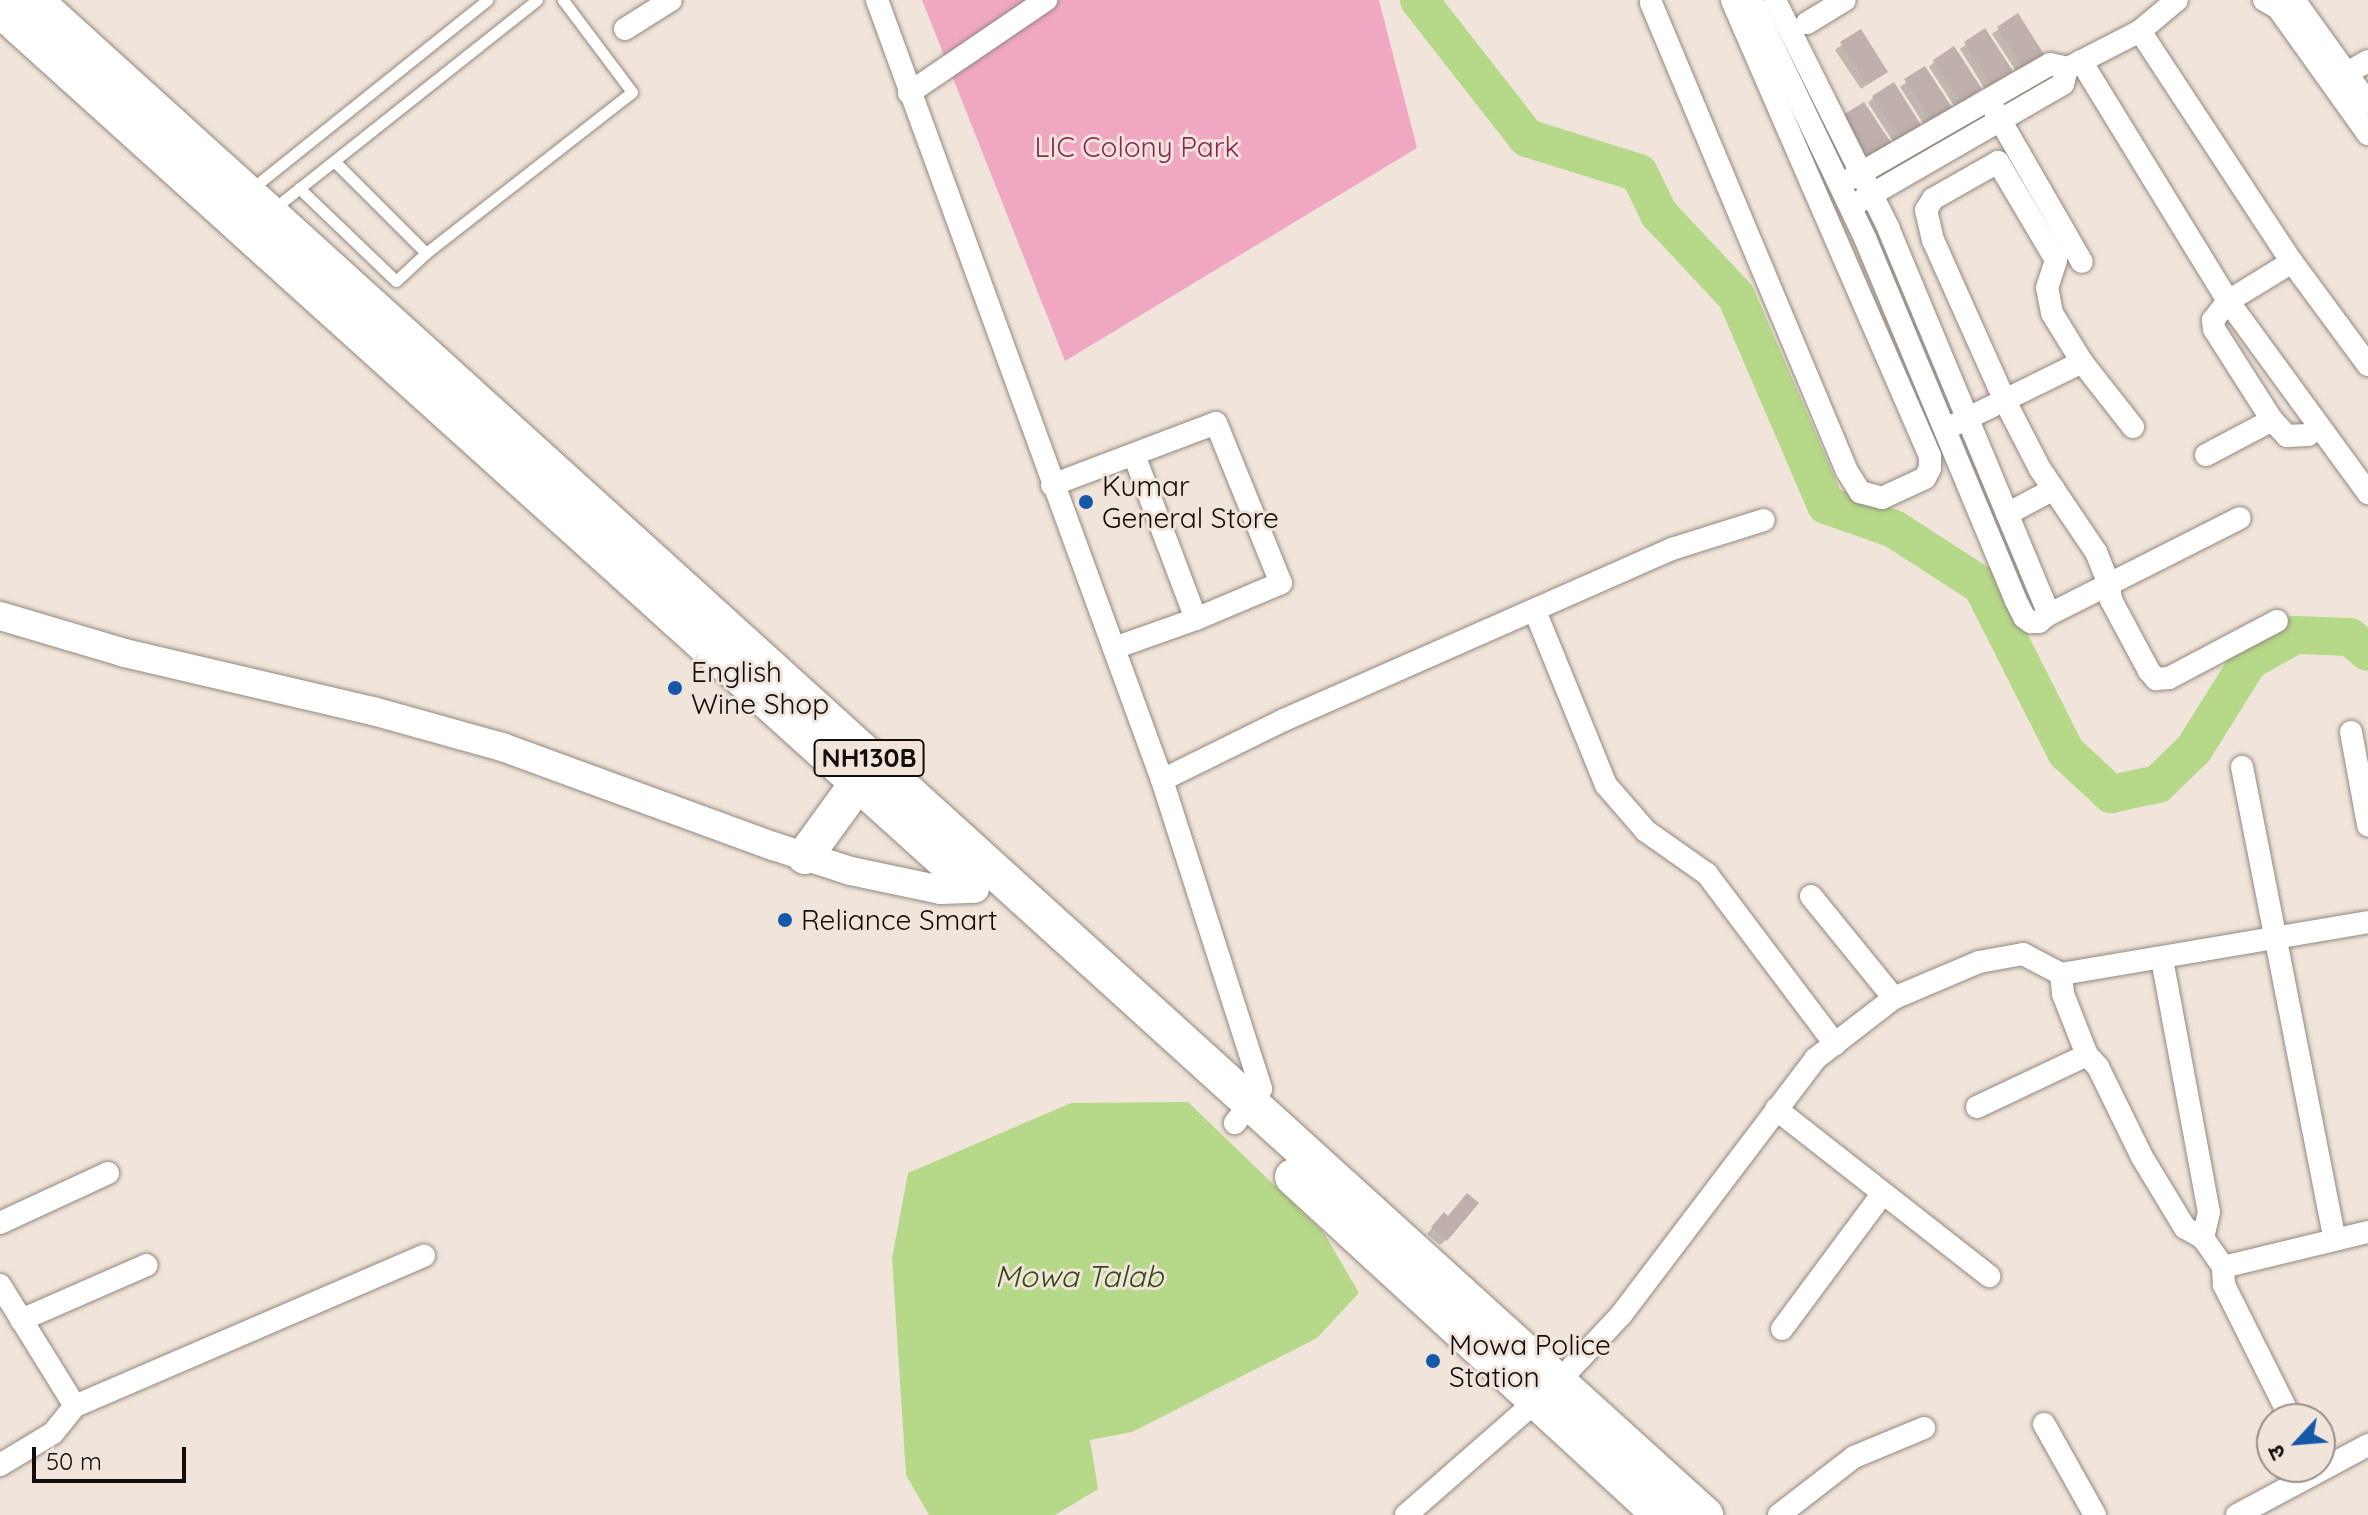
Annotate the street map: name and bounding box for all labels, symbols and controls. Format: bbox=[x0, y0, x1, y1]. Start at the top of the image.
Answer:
park label: LIC Colony Park bbox=[1035, 130, 1239, 164]
place label: Kumar General Store bbox=[1102, 469, 1279, 535]
marker: Kumar General Store bbox=[1077, 493, 1095, 511]
place label: English Wine Shop bbox=[691, 655, 829, 721]
marker: English Wine Shop bbox=[666, 679, 684, 697]
road number: NH130B bbox=[813, 736, 925, 780]
place label: Reliance Smart bbox=[801, 903, 998, 937]
marker: Reliance Smart bbox=[776, 911, 794, 929]
water label: Mowa Talab bbox=[995, 1258, 1163, 1294]
place label: Mowa Police Station bbox=[1449, 1328, 1611, 1394]
marker: Mowa Police Station bbox=[1424, 1352, 1442, 1370]
north arrow bbox=[2256, 1403, 2336, 1483]
scale bar bbox=[36, 1431, 190, 1481]
text: उ bbox=[2261, 1441, 2292, 1465]
text: 50 m bbox=[46, 1446, 102, 1476]

